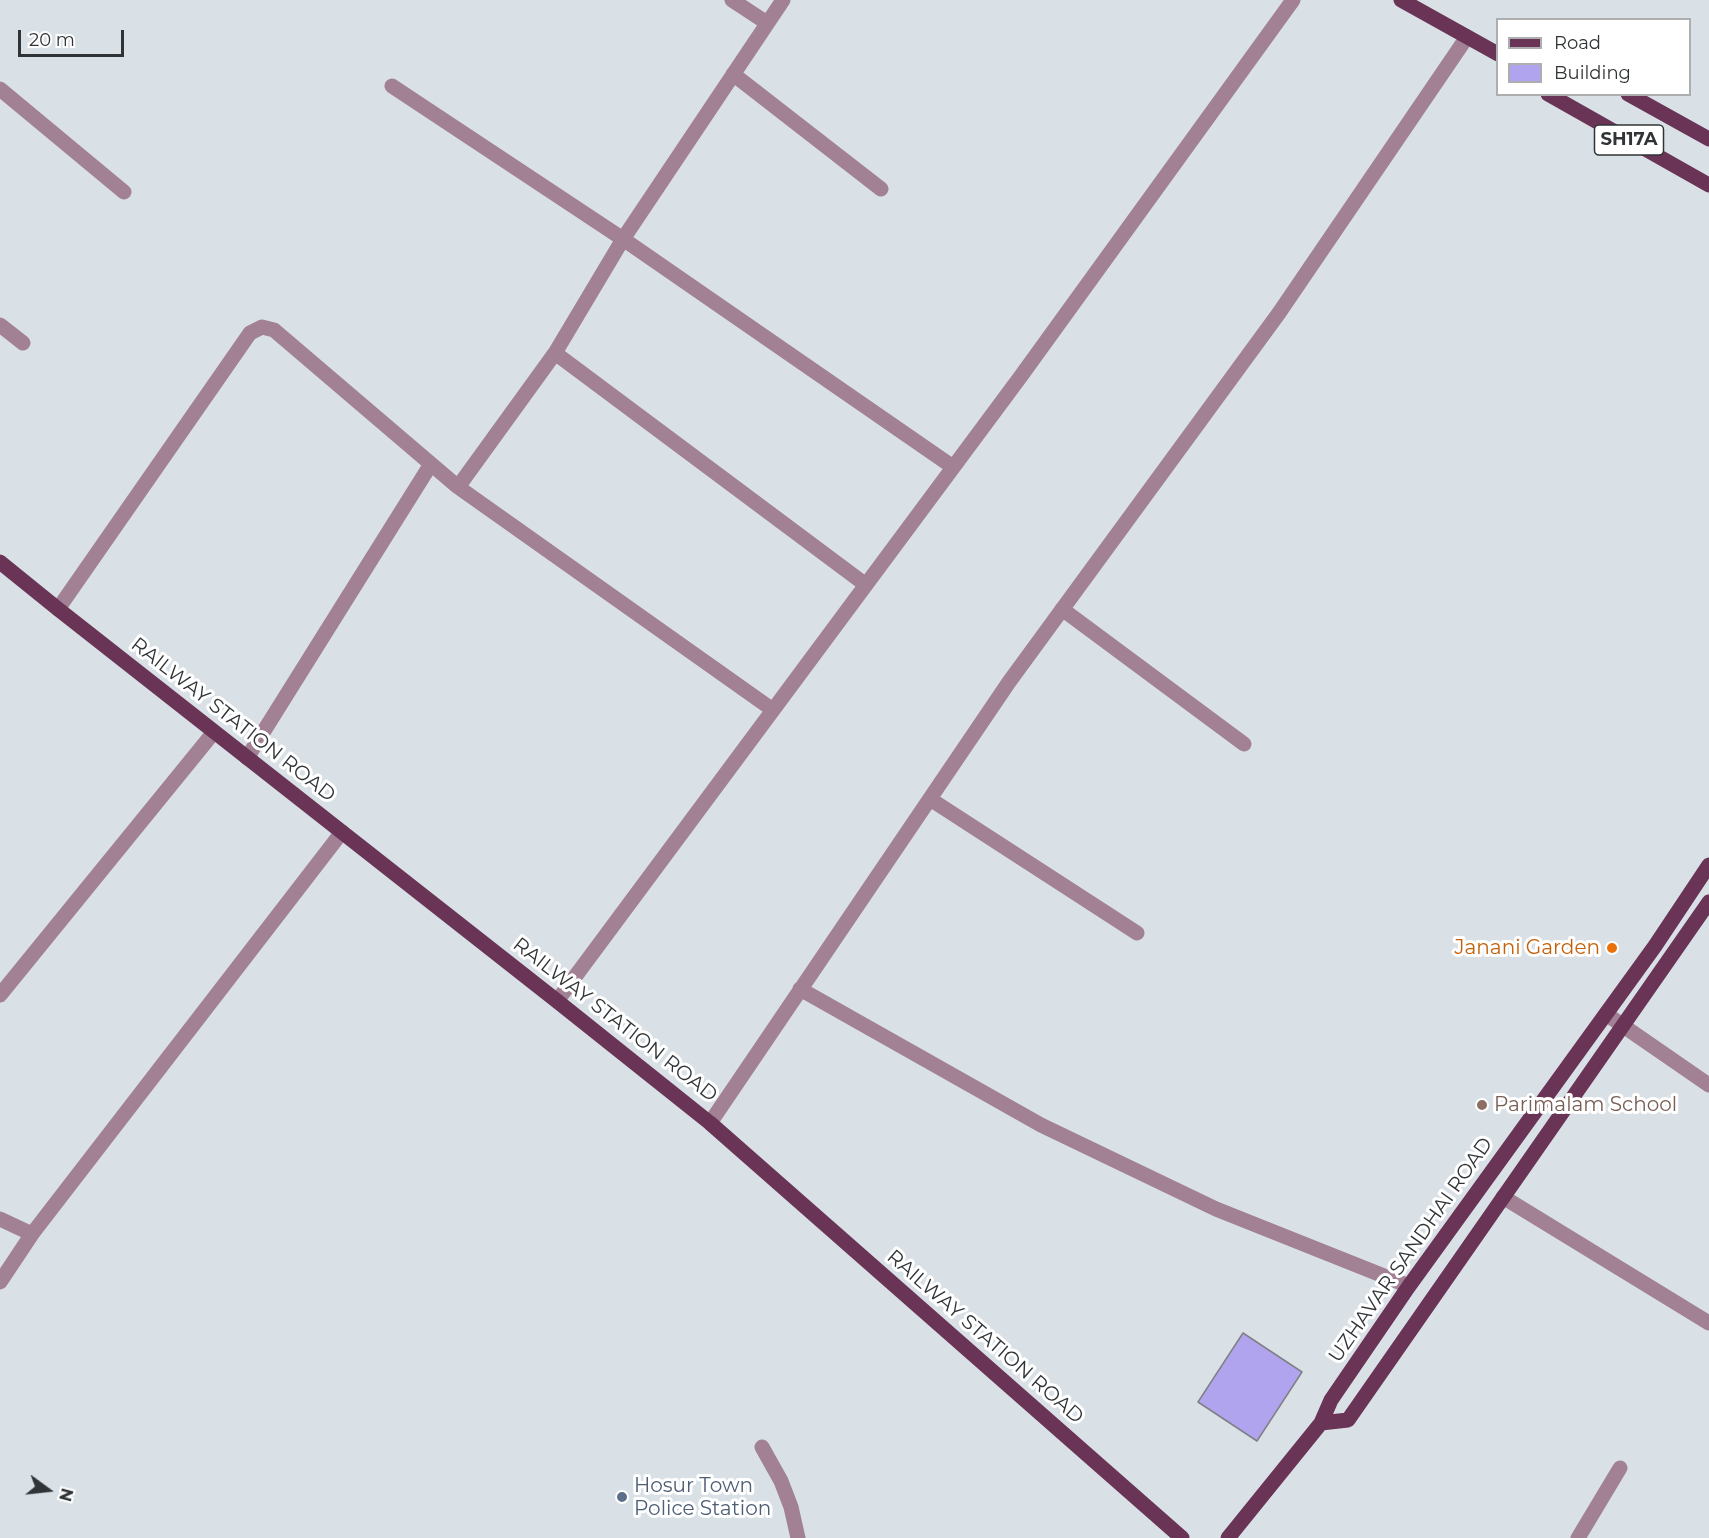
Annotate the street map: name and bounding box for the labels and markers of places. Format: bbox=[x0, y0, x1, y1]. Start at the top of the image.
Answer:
place label: Janani Garden bbox=[1455, 936, 1600, 960]
marker: Janani Garden bbox=[1605, 941, 1619, 955]
place label: Parimalam School bbox=[1494, 1093, 1677, 1117]
marker: Parimalam School bbox=[1475, 1098, 1489, 1112]
place label: Hosur Town Police Station bbox=[634, 1474, 771, 1521]
marker: Hosur Town Police Station bbox=[615, 1490, 629, 1504]

